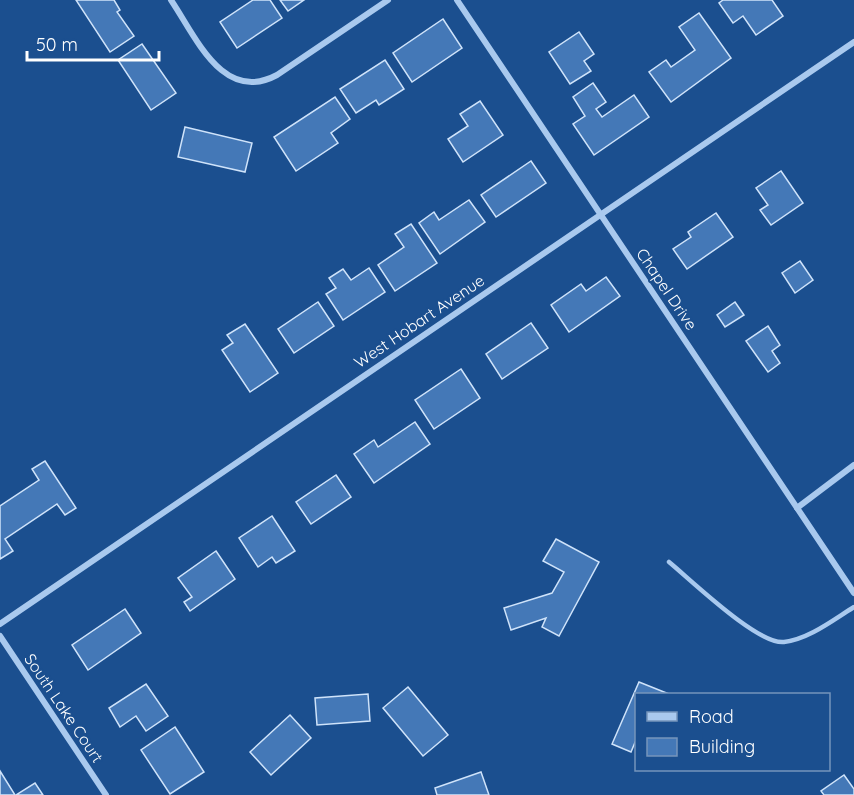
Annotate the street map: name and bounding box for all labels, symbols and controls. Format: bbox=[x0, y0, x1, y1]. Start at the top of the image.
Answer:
scale bar bbox=[27, 24, 159, 62]
text: 50 m bbox=[36, 33, 78, 56]
street label: Chapel Drive bbox=[632, 244, 702, 334]
street label: West Hobart Avenue bbox=[350, 270, 488, 372]
street label: South Lake Court bbox=[20, 650, 108, 766]
legend bbox=[635, 693, 830, 771]
text: Road bbox=[689, 705, 734, 728]
text: Building bbox=[689, 735, 755, 758]

